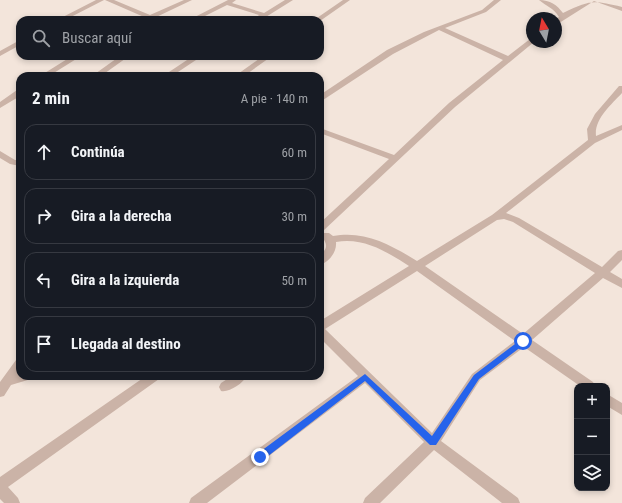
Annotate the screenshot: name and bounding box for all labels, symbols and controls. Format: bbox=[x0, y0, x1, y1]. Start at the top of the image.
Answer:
north arrow bbox=[526, 12, 562, 48]
search box bbox=[16, 16, 324, 60]
icon: search bbox=[30, 27, 52, 49]
text: Buscar aquí bbox=[62, 29, 132, 47]
text: 2 min bbox=[32, 88, 70, 108]
text: A pie · 140 m bbox=[241, 91, 308, 106]
icon: ahead bbox=[33, 141, 55, 163]
text: Continúa bbox=[71, 143, 125, 161]
text: 60 m bbox=[281, 145, 307, 160]
icon: right bbox=[33, 205, 55, 227]
text: Gira a la derecha bbox=[71, 207, 172, 225]
text: 30 m bbox=[281, 209, 307, 224]
icon: left bbox=[33, 269, 55, 291]
text: Gira a la izquierda bbox=[71, 271, 179, 289]
text: 50 m bbox=[281, 273, 307, 288]
route start bbox=[514, 332, 532, 350]
icon: arrive bbox=[33, 333, 55, 355]
text: Llegada al destino bbox=[71, 335, 181, 353]
map controls bbox=[574, 383, 610, 491]
button: + bbox=[574, 383, 610, 419]
button: − bbox=[574, 419, 610, 455]
route end bbox=[251, 448, 269, 466]
button: layers bbox=[574, 455, 610, 491]

